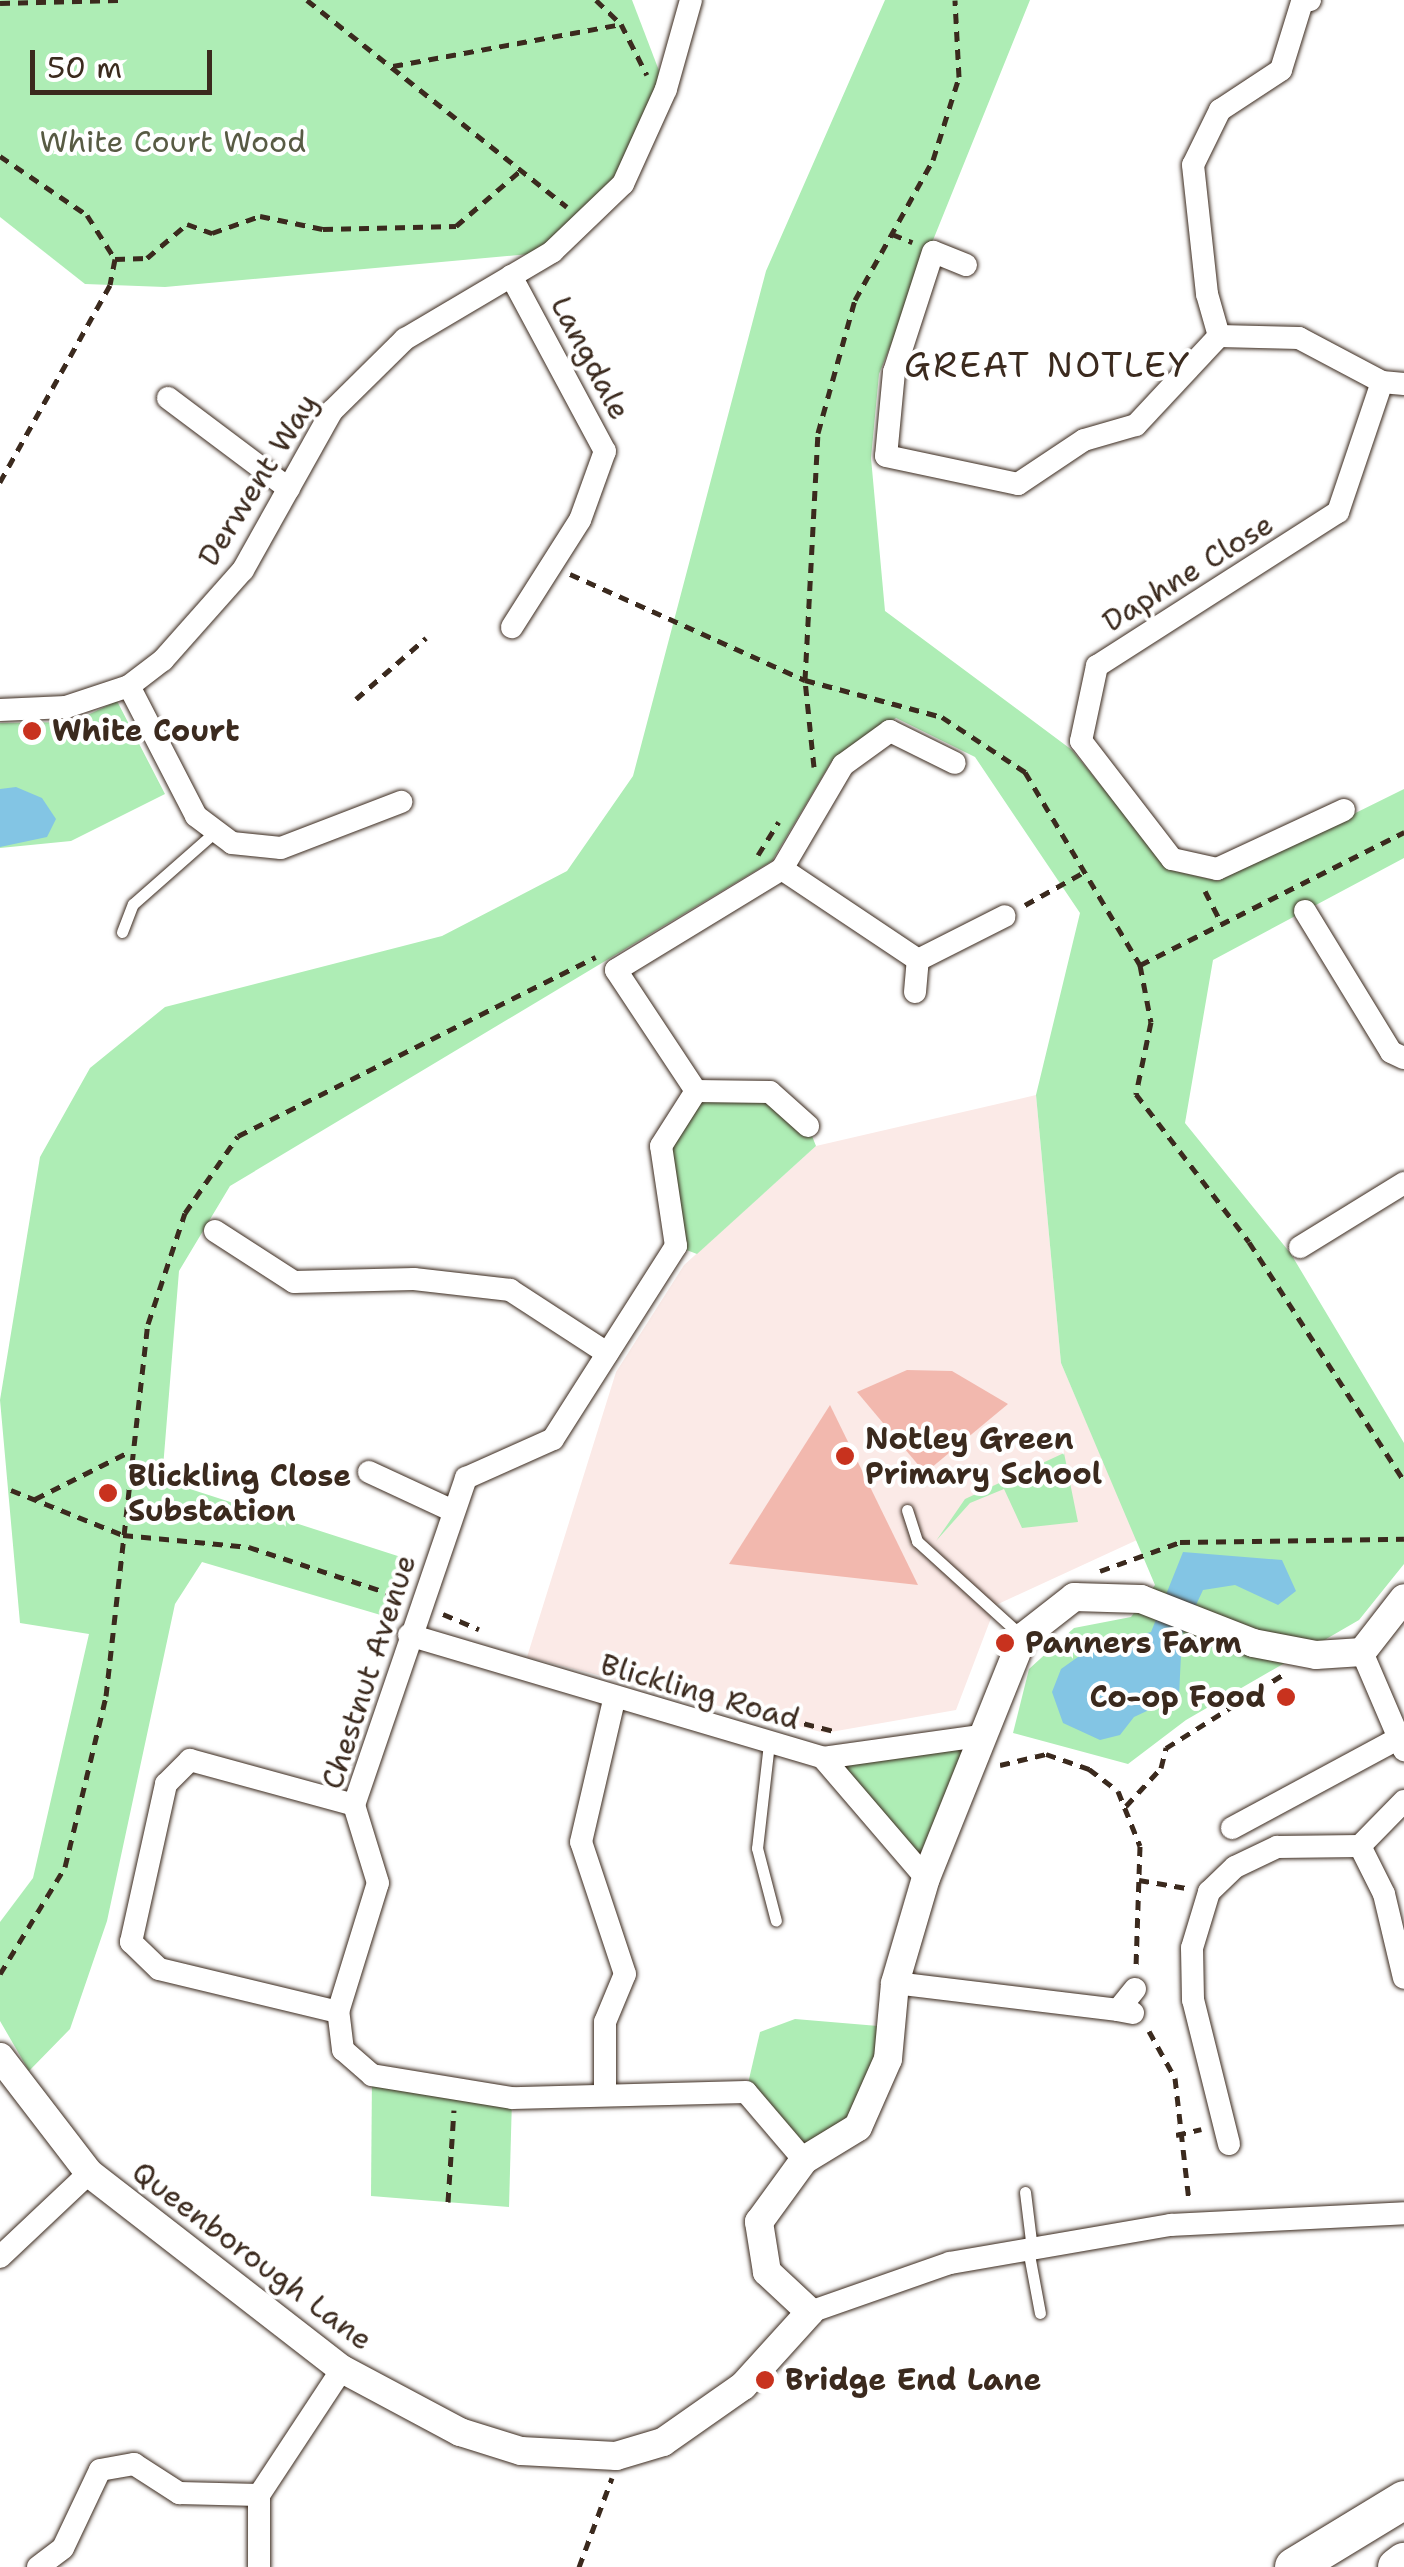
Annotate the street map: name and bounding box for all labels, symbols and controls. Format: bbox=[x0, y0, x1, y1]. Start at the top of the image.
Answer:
scale bar bbox=[35, 30, 218, 92]
text: 50 m bbox=[47, 47, 122, 88]
park label: White Court Wood bbox=[40, 124, 306, 160]
street label: Langdale bbox=[543, 290, 637, 426]
district label: GREAT NOTLEY bbox=[904, 344, 1192, 386]
street label: Derwent Way bbox=[191, 387, 325, 573]
street label: Daphne Close bbox=[1096, 506, 1280, 640]
place label: White Court bbox=[52, 713, 240, 749]
marker: White Court bbox=[21, 720, 43, 742]
place label: Notley Green Primary School bbox=[865, 1421, 1102, 1492]
marker: Notley Green Primary School bbox=[834, 1445, 856, 1467]
place label: Blickling Close Substation bbox=[128, 1458, 351, 1528]
marker: Blickling Close Substation bbox=[97, 1482, 119, 1504]
street label: Chestnut Avenue bbox=[314, 1550, 424, 1794]
place label: Panners Farm bbox=[1025, 1625, 1242, 1661]
marker: Panners Farm bbox=[994, 1632, 1016, 1654]
street label: Blickling Road bbox=[596, 1646, 804, 1738]
place label: Co-op Food bbox=[1090, 1679, 1266, 1715]
marker: Co-op Food bbox=[1275, 1686, 1297, 1708]
street label: Queenborough Lane bbox=[125, 2154, 379, 2358]
place label: Bridge End Lane bbox=[785, 2362, 1041, 2398]
marker: Bridge End Lane bbox=[754, 2369, 776, 2391]

